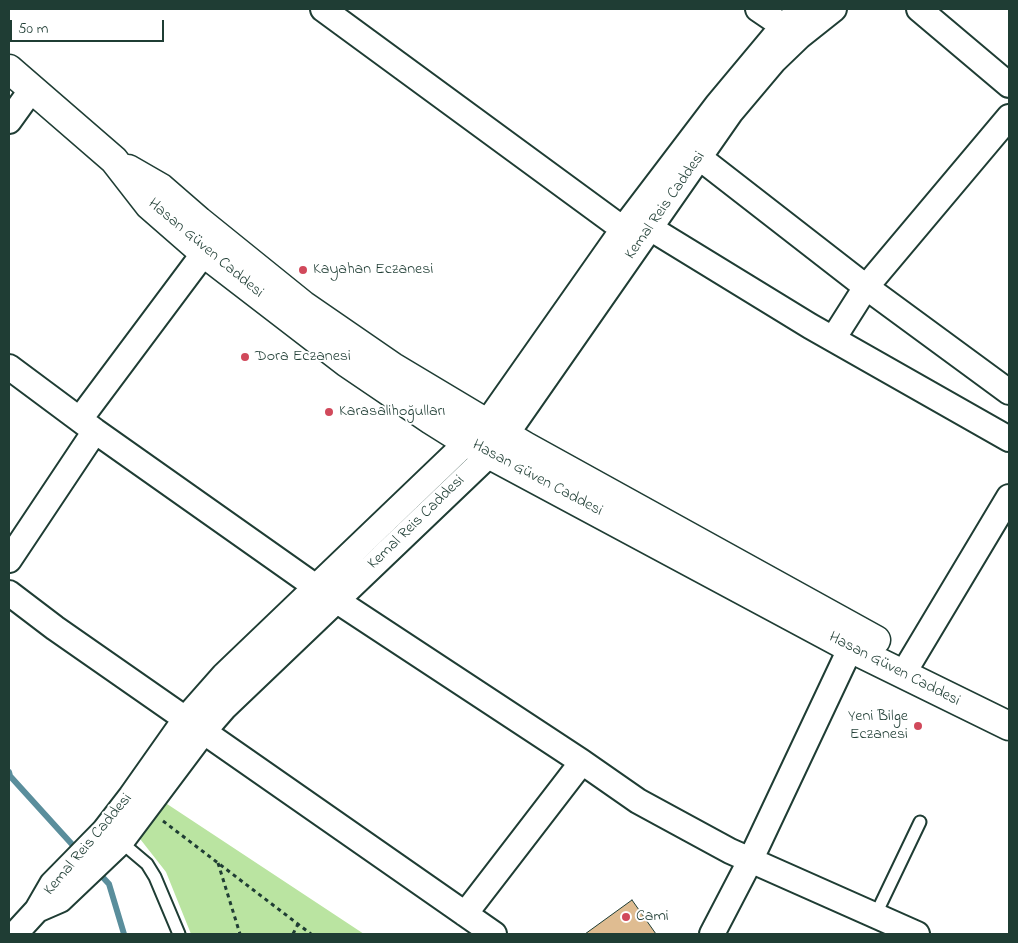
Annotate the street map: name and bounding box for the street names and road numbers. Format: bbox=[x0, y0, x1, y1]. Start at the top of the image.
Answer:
street label: Kemal Reis Caddesi bbox=[622, 148, 710, 264]
street label: Hasan Güven Caddesi bbox=[143, 195, 267, 303]
street label: Hasan Güven Caddesi bbox=[468, 436, 606, 522]
street label: Kemal Reis Caddesi bbox=[365, 472, 469, 574]
street label: Hasan Güven Caddesi bbox=[825, 629, 963, 711]
street label: Kemal Reis Caddesi bbox=[41, 790, 137, 900]

